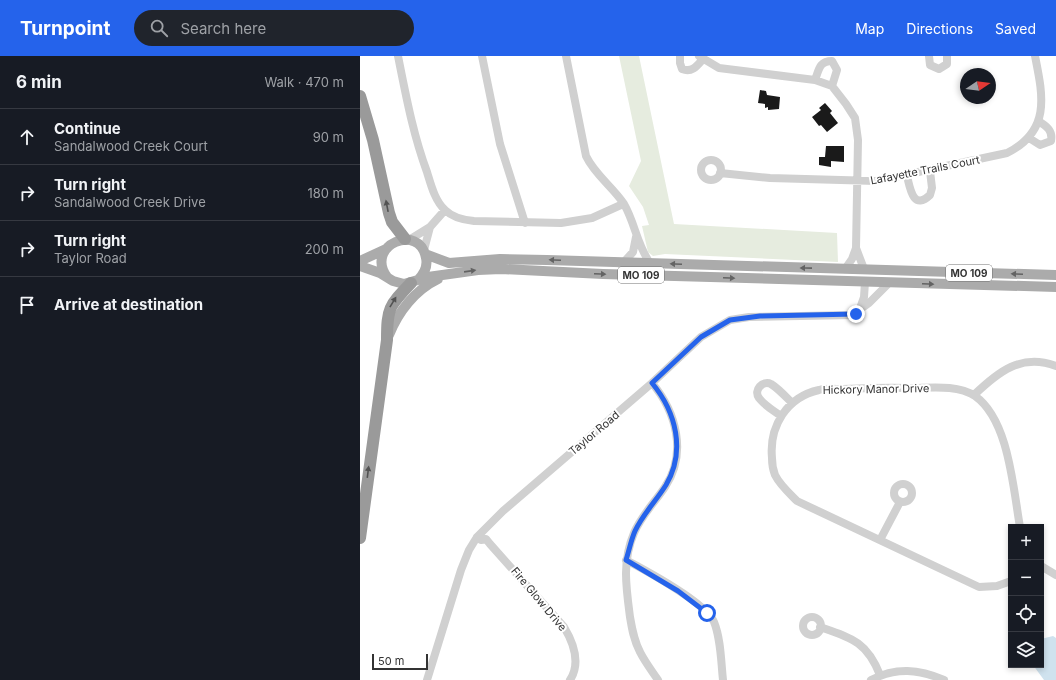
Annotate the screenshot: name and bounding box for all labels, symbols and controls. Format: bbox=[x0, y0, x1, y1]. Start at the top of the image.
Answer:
search box bbox=[134, 10, 414, 46]
text: Turnpoint bbox=[20, 17, 110, 40]
icon: search bbox=[148, 17, 170, 39]
text: Search here bbox=[180, 19, 266, 38]
text: Map bbox=[855, 20, 884, 37]
text: Directions bbox=[906, 20, 973, 37]
text: Saved bbox=[995, 20, 1036, 37]
north arrow bbox=[960, 68, 996, 104]
text: 6 min bbox=[16, 72, 62, 92]
text: Walk · 470 m bbox=[264, 74, 344, 90]
text: Continue bbox=[54, 119, 121, 138]
icon: ahead bbox=[16, 126, 38, 148]
text: 90 m bbox=[313, 129, 344, 145]
text: Sandalwood Creek Court bbox=[54, 138, 208, 154]
street label: Lafayette Trails Court bbox=[869, 152, 981, 187]
text: Turn right bbox=[54, 175, 126, 194]
icon: right bbox=[16, 182, 38, 204]
text: 180 m bbox=[307, 185, 344, 201]
text: Sandalwood Creek Drive bbox=[54, 194, 206, 210]
one-way arrow bbox=[384, 200, 390, 212]
text: Turn right bbox=[54, 231, 126, 250]
icon: right bbox=[16, 238, 38, 260]
text: 200 m bbox=[305, 241, 344, 257]
text: Taylor Road bbox=[54, 250, 127, 266]
one-way arrow bbox=[548, 257, 561, 263]
one-way arrow bbox=[670, 260, 682, 267]
one-way arrow bbox=[800, 264, 812, 271]
road number: MO 109 bbox=[946, 265, 992, 281]
road number: MO 109 bbox=[618, 267, 664, 283]
one-way arrow bbox=[464, 268, 476, 274]
one-way arrow bbox=[594, 271, 607, 277]
one-way arrow bbox=[1010, 271, 1023, 277]
one-way arrow bbox=[723, 275, 736, 281]
one-way arrow bbox=[922, 281, 935, 287]
icon: arrive bbox=[16, 294, 38, 316]
text: Arrive at destination bbox=[54, 295, 203, 314]
one-way arrow bbox=[390, 296, 397, 308]
route end bbox=[847, 305, 865, 323]
street label: Hickory Manor Drive bbox=[822, 381, 930, 397]
street label: Taylor Road bbox=[566, 408, 622, 458]
one-way arrow bbox=[365, 466, 371, 478]
map controls bbox=[1008, 524, 1044, 668]
button: + bbox=[1008, 524, 1044, 560]
button: − bbox=[1008, 560, 1044, 596]
street label: Fire Glow Drive bbox=[508, 564, 570, 634]
button: locate bbox=[1008, 596, 1044, 632]
route start bbox=[698, 604, 716, 622]
button: layers bbox=[1008, 632, 1044, 668]
scale bar bbox=[372, 652, 428, 671]
text: 50 m bbox=[378, 654, 404, 668]

